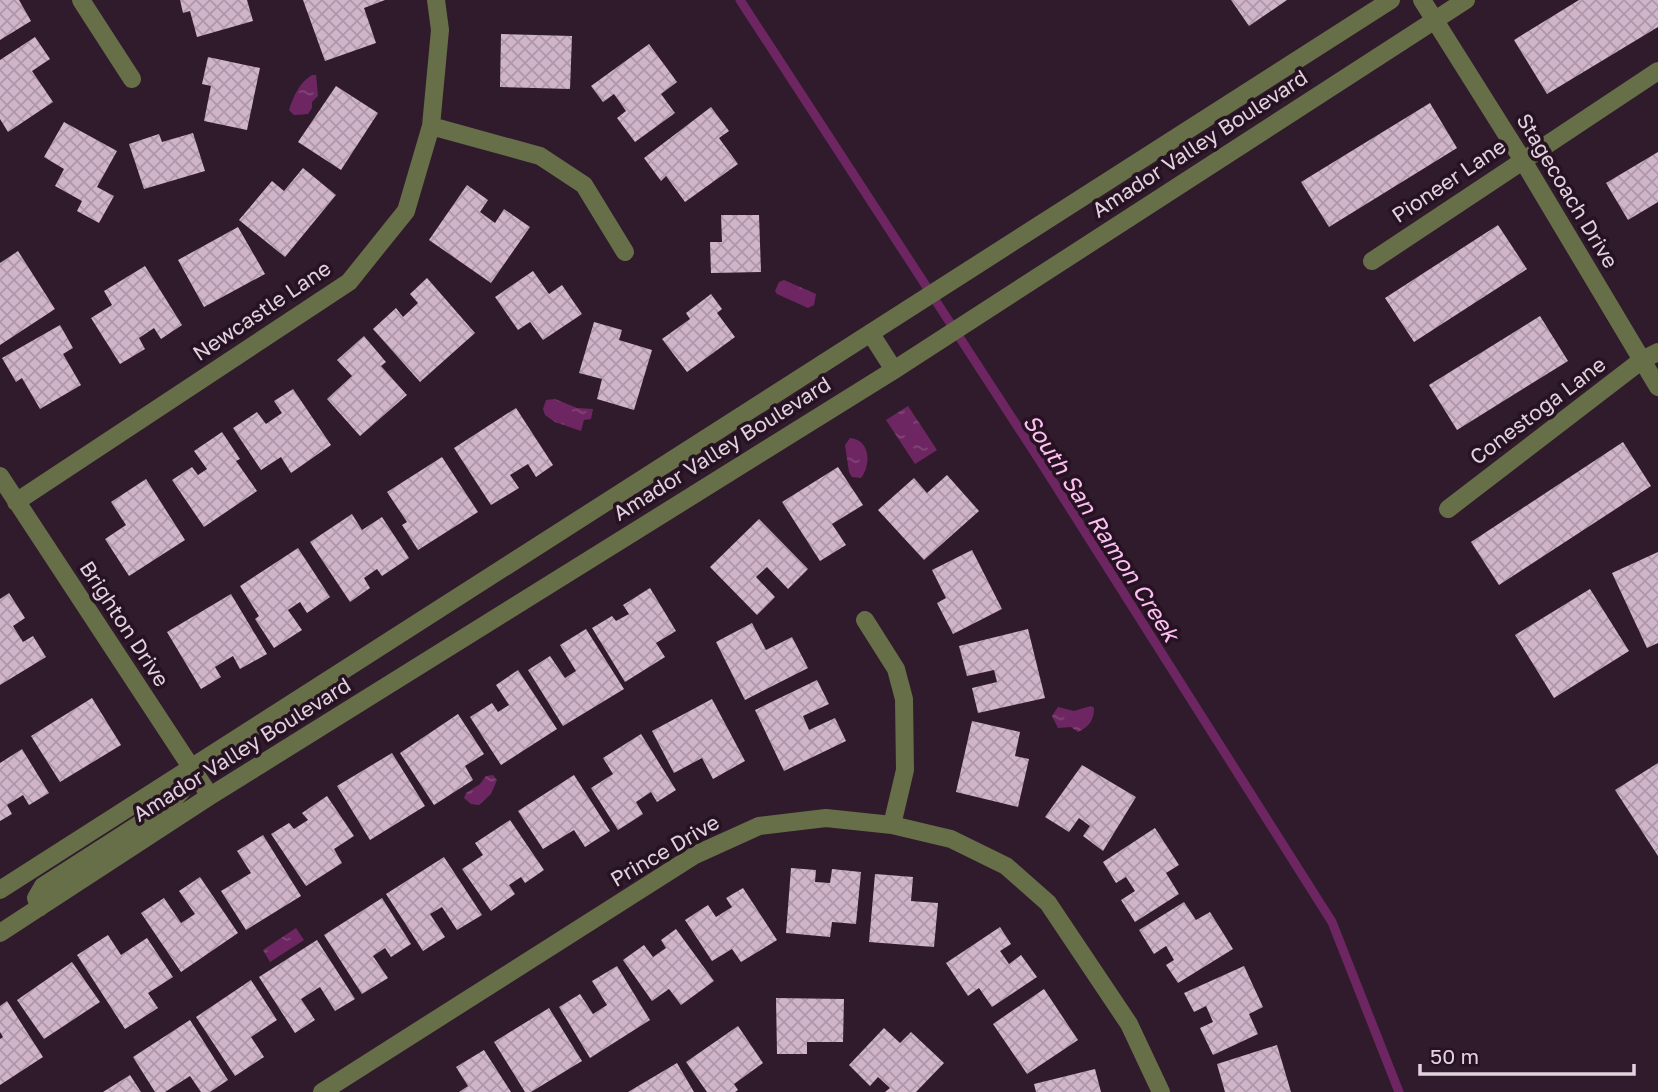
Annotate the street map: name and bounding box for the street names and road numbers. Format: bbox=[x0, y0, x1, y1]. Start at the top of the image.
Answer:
street label: Amador Valley Boulevard bbox=[1087, 64, 1312, 223]
street label: Stagecoach Drive bbox=[1511, 108, 1624, 273]
street label: Pioneer Lane bbox=[1387, 133, 1510, 228]
street label: Newcastle Lane bbox=[188, 254, 335, 366]
street label: Conestoga Lane bbox=[1464, 351, 1610, 470]
street label: Amador Valley Boulevard bbox=[608, 370, 835, 526]
street label: Brighton Drive bbox=[75, 556, 175, 691]
street label: Amador Valley Boulevard bbox=[128, 671, 355, 827]
street label: Prince Drive bbox=[605, 809, 724, 892]

